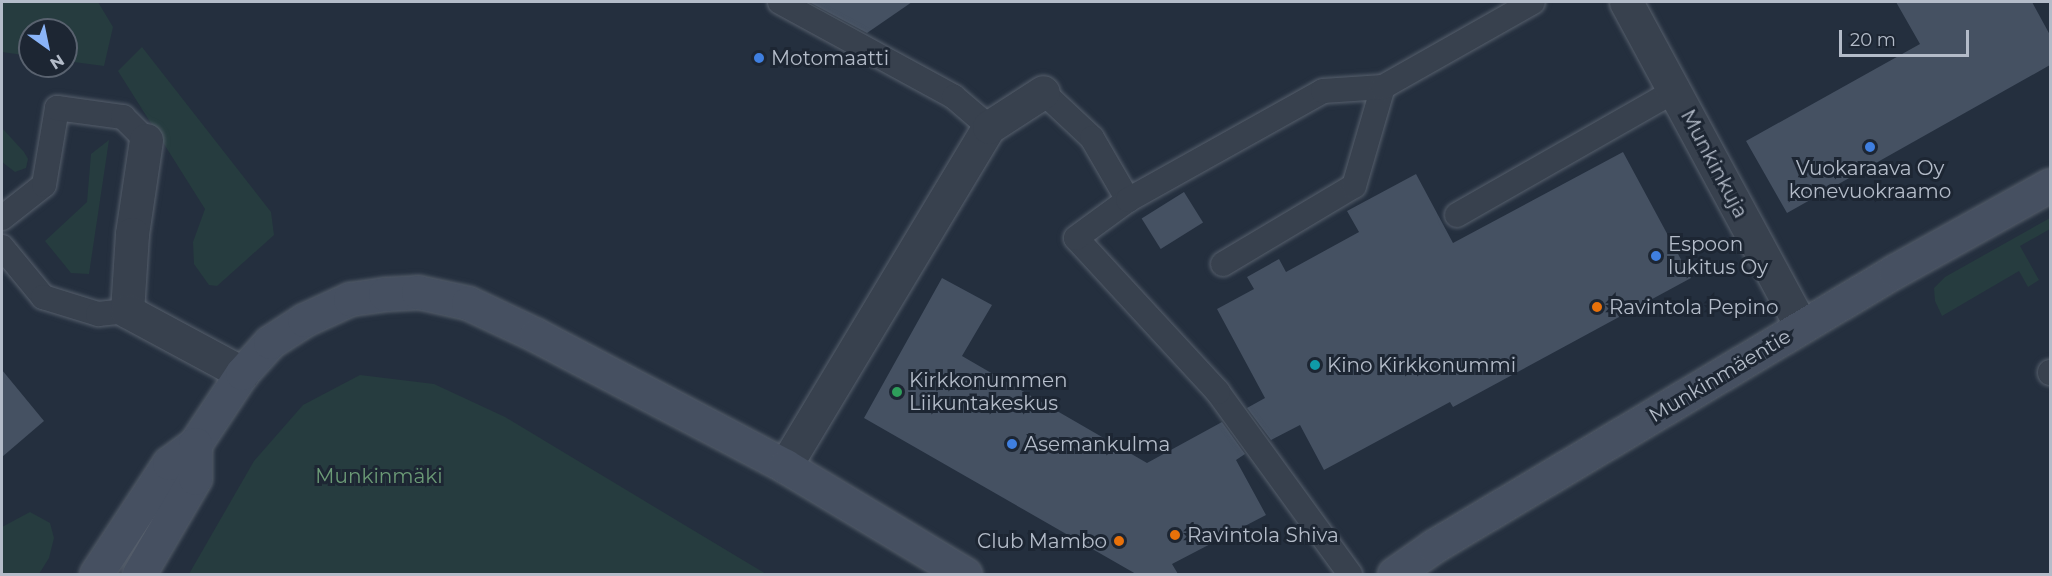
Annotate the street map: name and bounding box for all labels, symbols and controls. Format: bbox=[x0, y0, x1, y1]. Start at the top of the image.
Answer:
north arrow bbox=[18, 18, 78, 78]
scale bar bbox=[1842, 18, 1972, 56]
text: 20 m bbox=[1850, 29, 1896, 51]
place label: Motomaatti bbox=[771, 46, 889, 70]
text: N bbox=[46, 50, 68, 73]
marker: Motomaatti bbox=[752, 51, 766, 65]
street label: Munkinkuja bbox=[1675, 106, 1753, 222]
marker: Vuokaraava Oy konevuokraamo bbox=[1863, 140, 1877, 154]
place label: Vuokaraava Oy konevuokraamo bbox=[1789, 156, 1951, 203]
place label: Espoon lukitus Oy bbox=[1668, 232, 1768, 279]
marker: Espoon lukitus Oy bbox=[1649, 249, 1663, 263]
place label: Ravintola Pepino bbox=[1609, 295, 1779, 319]
marker: Ravintola Pepino bbox=[1590, 300, 1604, 314]
street label: Munkinmäentie bbox=[1645, 324, 1795, 428]
place label: Kino Kirkkonummi bbox=[1327, 353, 1516, 377]
marker: Kino Kirkkonummi bbox=[1308, 358, 1322, 372]
place label: Kirkkonummen Liikuntakeskus bbox=[909, 368, 1068, 415]
marker: Kirkkonummen Liikuntakeskus bbox=[890, 385, 904, 399]
place label: Asemankulma bbox=[1024, 432, 1170, 456]
marker: Asemankulma bbox=[1005, 437, 1019, 451]
park label: Munkinmäki bbox=[315, 464, 443, 488]
place label: Ravintola Shiva bbox=[1187, 523, 1339, 547]
marker: Ravintola Shiva bbox=[1168, 528, 1182, 542]
place label: Club Mambo bbox=[977, 529, 1107, 553]
marker: Club Mambo bbox=[1112, 534, 1126, 548]

